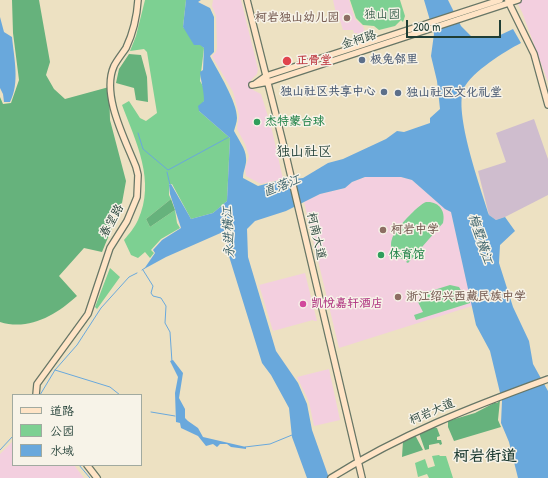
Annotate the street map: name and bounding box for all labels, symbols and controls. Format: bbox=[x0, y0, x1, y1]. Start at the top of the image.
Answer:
park label: 独山园 bbox=[364, 8, 400, 22]
place label: 柯岩独山幼儿园 bbox=[255, 11, 339, 25]
scale bar bbox=[408, 12, 503, 38]
marker: 柯岩独山幼儿园 bbox=[342, 13, 352, 23]
text: 200 m bbox=[413, 18, 440, 35]
street label: 金柯路 bbox=[340, 28, 378, 52]
place label: 极兔邻里 bbox=[370, 53, 418, 67]
place label: 正骨堂 bbox=[296, 54, 332, 68]
marker: 正骨堂 bbox=[281, 55, 293, 67]
marker: 极兔邻里 bbox=[357, 55, 367, 65]
place label: 独山社区共享中心 bbox=[280, 85, 376, 99]
place label: 独山社区文化礼堂 bbox=[406, 86, 502, 100]
marker: 独山社区共享中心 bbox=[379, 87, 389, 97]
marker: 独山社区文化礼堂 bbox=[393, 88, 403, 98]
place label: 杰特蒙台球 bbox=[265, 115, 325, 129]
marker: 杰特蒙台球 bbox=[252, 117, 262, 127]
district label: 独山社区 bbox=[276, 144, 332, 160]
water label: 直落江 bbox=[261, 172, 303, 200]
street label: 春望路 bbox=[97, 202, 127, 240]
water label: 永进横江 bbox=[220, 206, 238, 258]
street label: 柯南大道 bbox=[304, 211, 328, 261]
water label: 梅墅横江 bbox=[465, 212, 495, 266]
place label: 柯岩中学 bbox=[391, 223, 439, 237]
marker: 柯岩中学 bbox=[378, 225, 388, 235]
place label: 体育馆 bbox=[389, 248, 425, 262]
marker: 体育馆 bbox=[376, 250, 386, 260]
place label: 浙江绍兴西藏民族中学 bbox=[406, 290, 526, 304]
marker: 浙江绍兴西藏民族中学 bbox=[393, 292, 403, 302]
place label: 凯悦嘉轩酒店 bbox=[311, 297, 383, 311]
marker: 凯悦嘉轩酒店 bbox=[298, 299, 308, 309]
legend bbox=[12, 394, 142, 466]
street label: 柯岩大道 bbox=[407, 396, 457, 428]
text: 道路 bbox=[50, 402, 74, 419]
text: 公园 bbox=[50, 422, 74, 439]
text: 水域 bbox=[50, 442, 74, 459]
district label: 柯岩街道 bbox=[453, 447, 517, 467]

